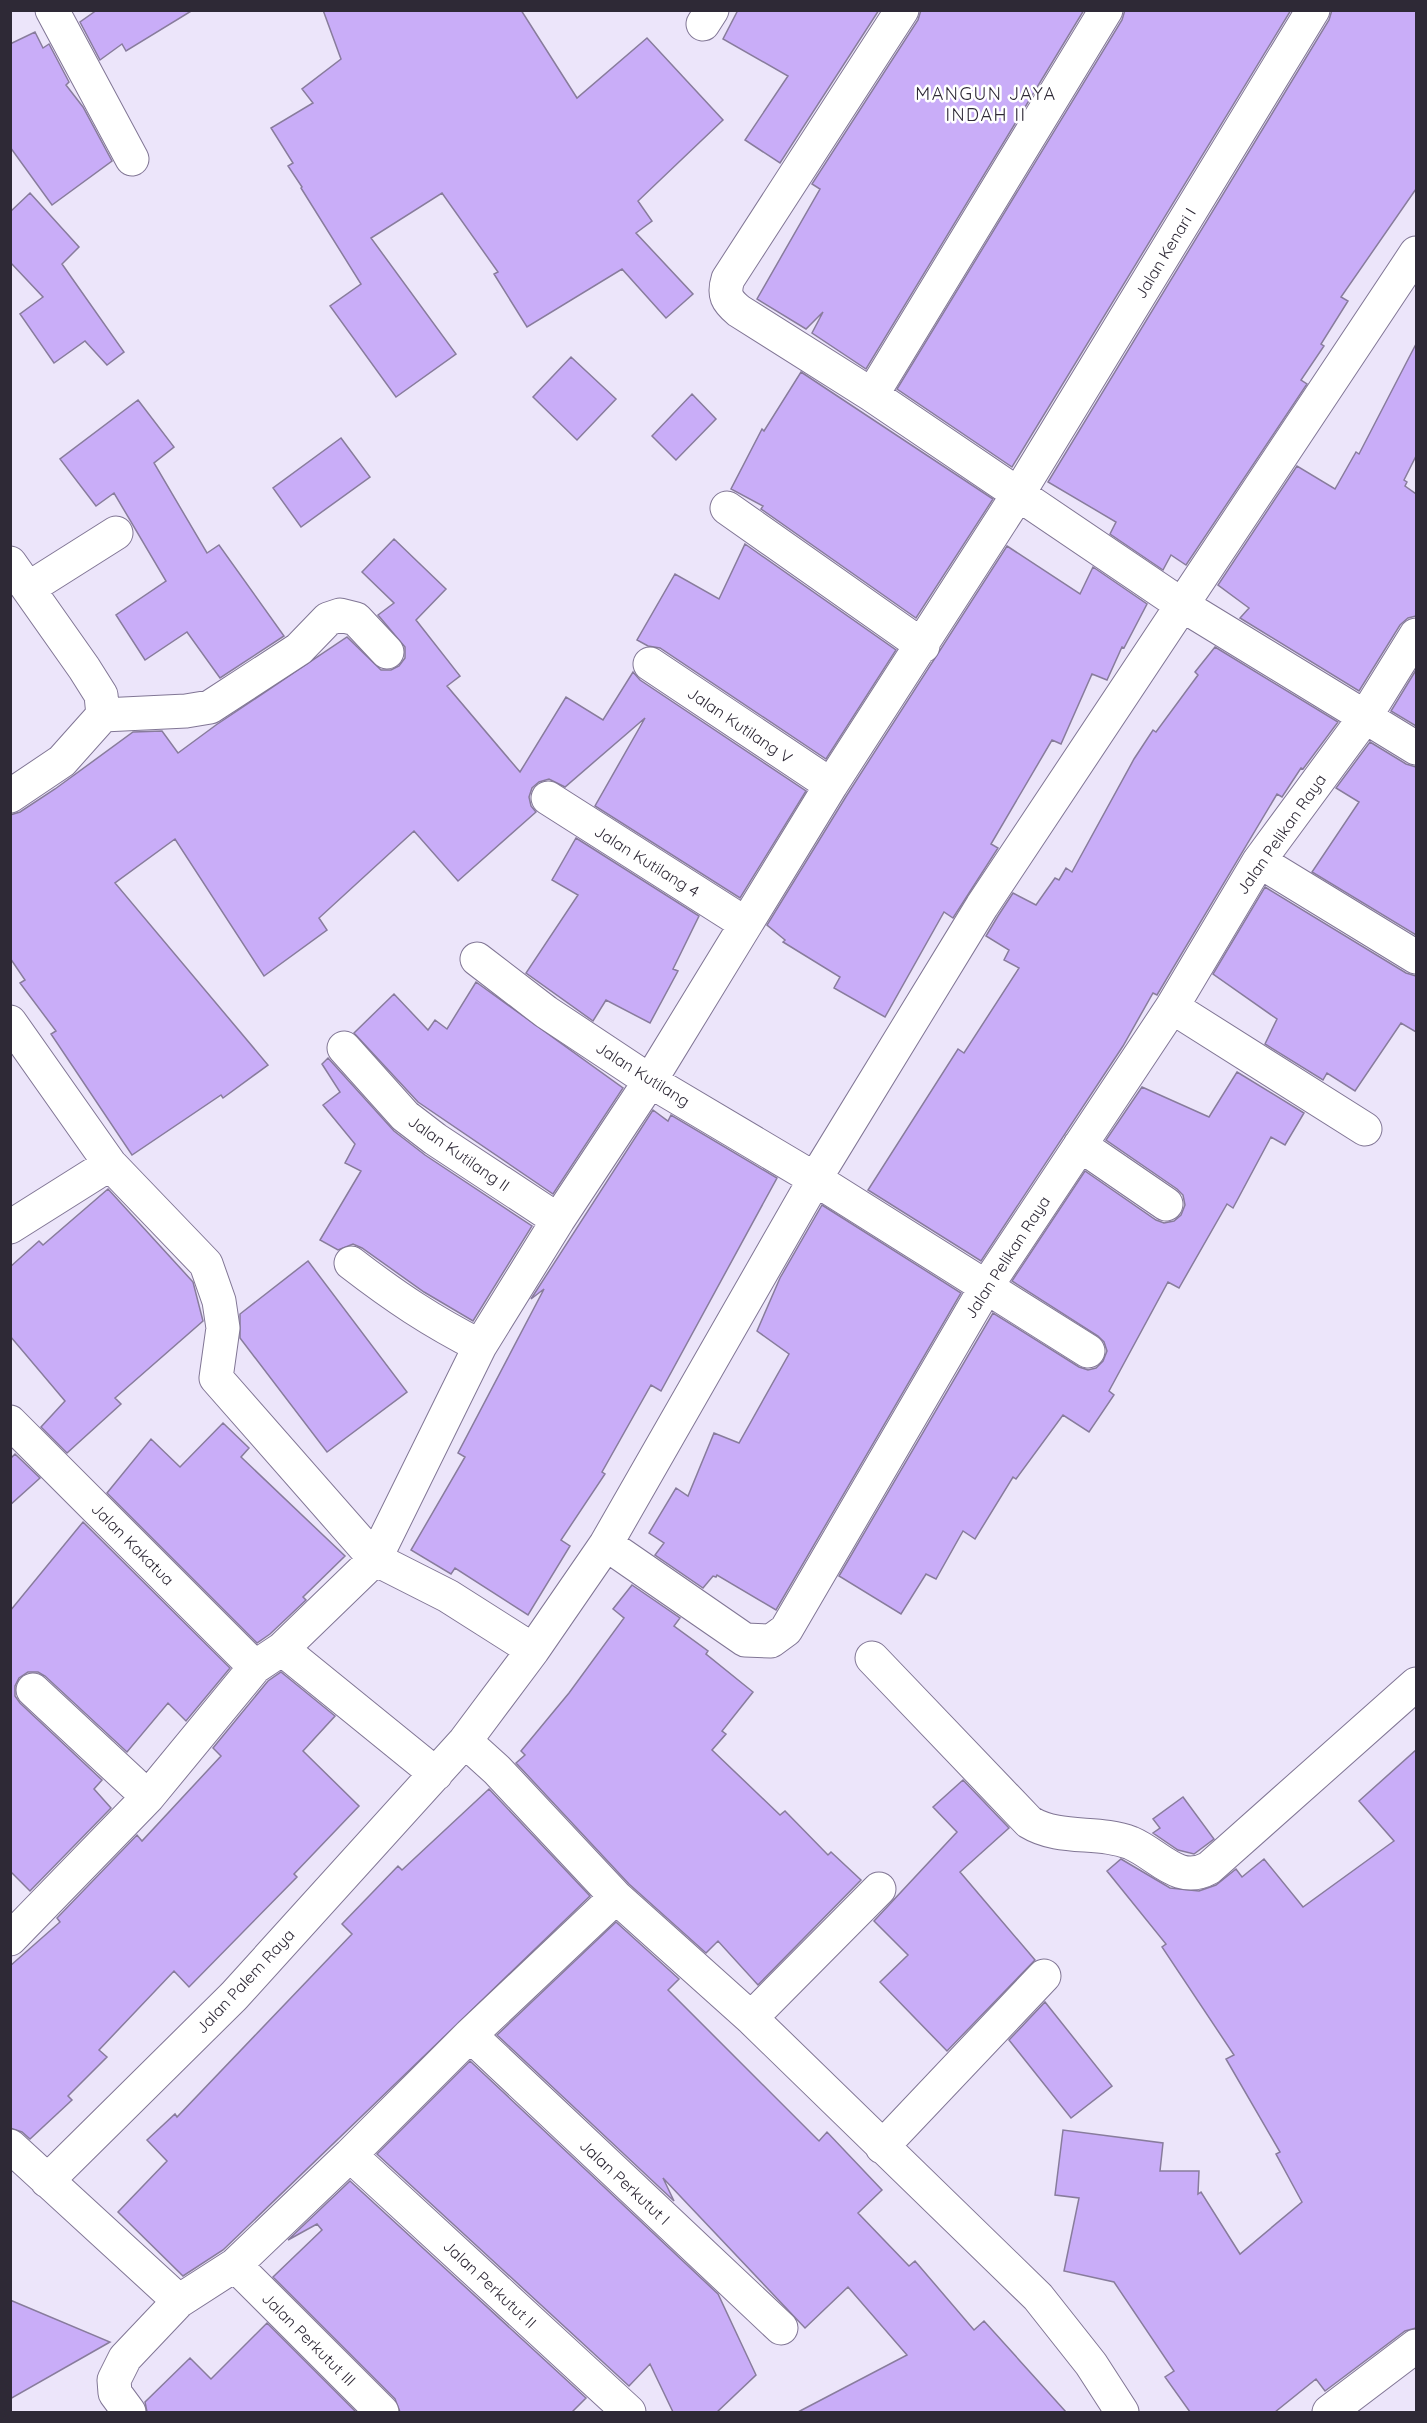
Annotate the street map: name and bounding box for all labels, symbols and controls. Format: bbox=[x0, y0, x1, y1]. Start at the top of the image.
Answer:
district label: MANGUN JAYA INDAH II bbox=[915, 82, 1057, 126]
street label: Jalan Kenari I bbox=[1130, 204, 1200, 302]
street label: Jalan Kutilang V bbox=[684, 683, 796, 768]
street label: Jalan Pelikan Raya bbox=[1232, 770, 1330, 898]
street label: Jalan Kutilang 4 bbox=[591, 821, 703, 901]
street label: Jalan Kutilang bbox=[592, 1037, 694, 1111]
street label: Jalan Kutilang II bbox=[404, 1111, 514, 1195]
street label: Jalan Pelikan Raya bbox=[960, 1192, 1054, 1322]
street label: Jalan Kakatua bbox=[87, 1498, 179, 1590]
street label: Jalan Palem Raya bbox=[191, 1925, 299, 2037]
street label: Jalan Perkutut I bbox=[576, 2135, 674, 2229]
street label: Jalan Perkutut II bbox=[439, 2236, 541, 2332]
street label: Jalan Perkutut III bbox=[258, 2288, 360, 2390]

